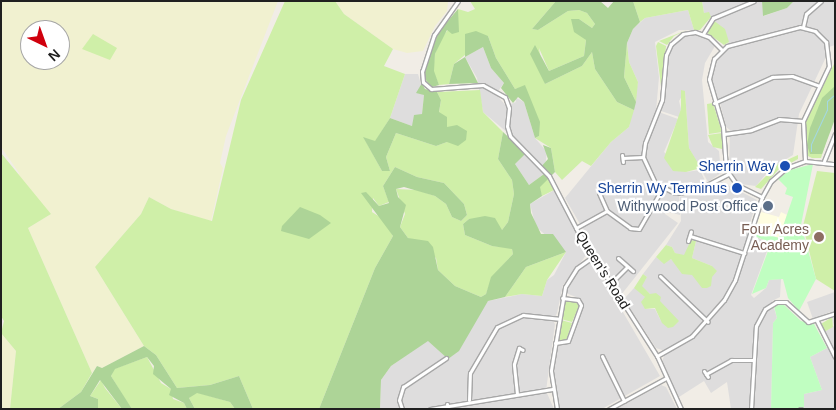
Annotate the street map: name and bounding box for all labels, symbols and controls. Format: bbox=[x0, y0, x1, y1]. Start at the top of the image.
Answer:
north arrow bbox=[20, 20, 70, 70]
text: N bbox=[45, 46, 63, 65]
place label: Sherrin Way bbox=[698, 158, 775, 174]
marker: Sherrin Way bbox=[779, 160, 791, 172]
place label: Sherrin Wy Terminus bbox=[597, 180, 727, 196]
marker: Sherrin Wy Terminus bbox=[731, 182, 743, 194]
place label: Withywood Post Office bbox=[617, 198, 758, 214]
marker: Withywood Post Office bbox=[762, 200, 774, 212]
place label: Four Acres Academy bbox=[741, 221, 809, 253]
street label: Queen's Road bbox=[572, 228, 634, 312]
marker: Four Acres Academy bbox=[813, 231, 825, 243]

